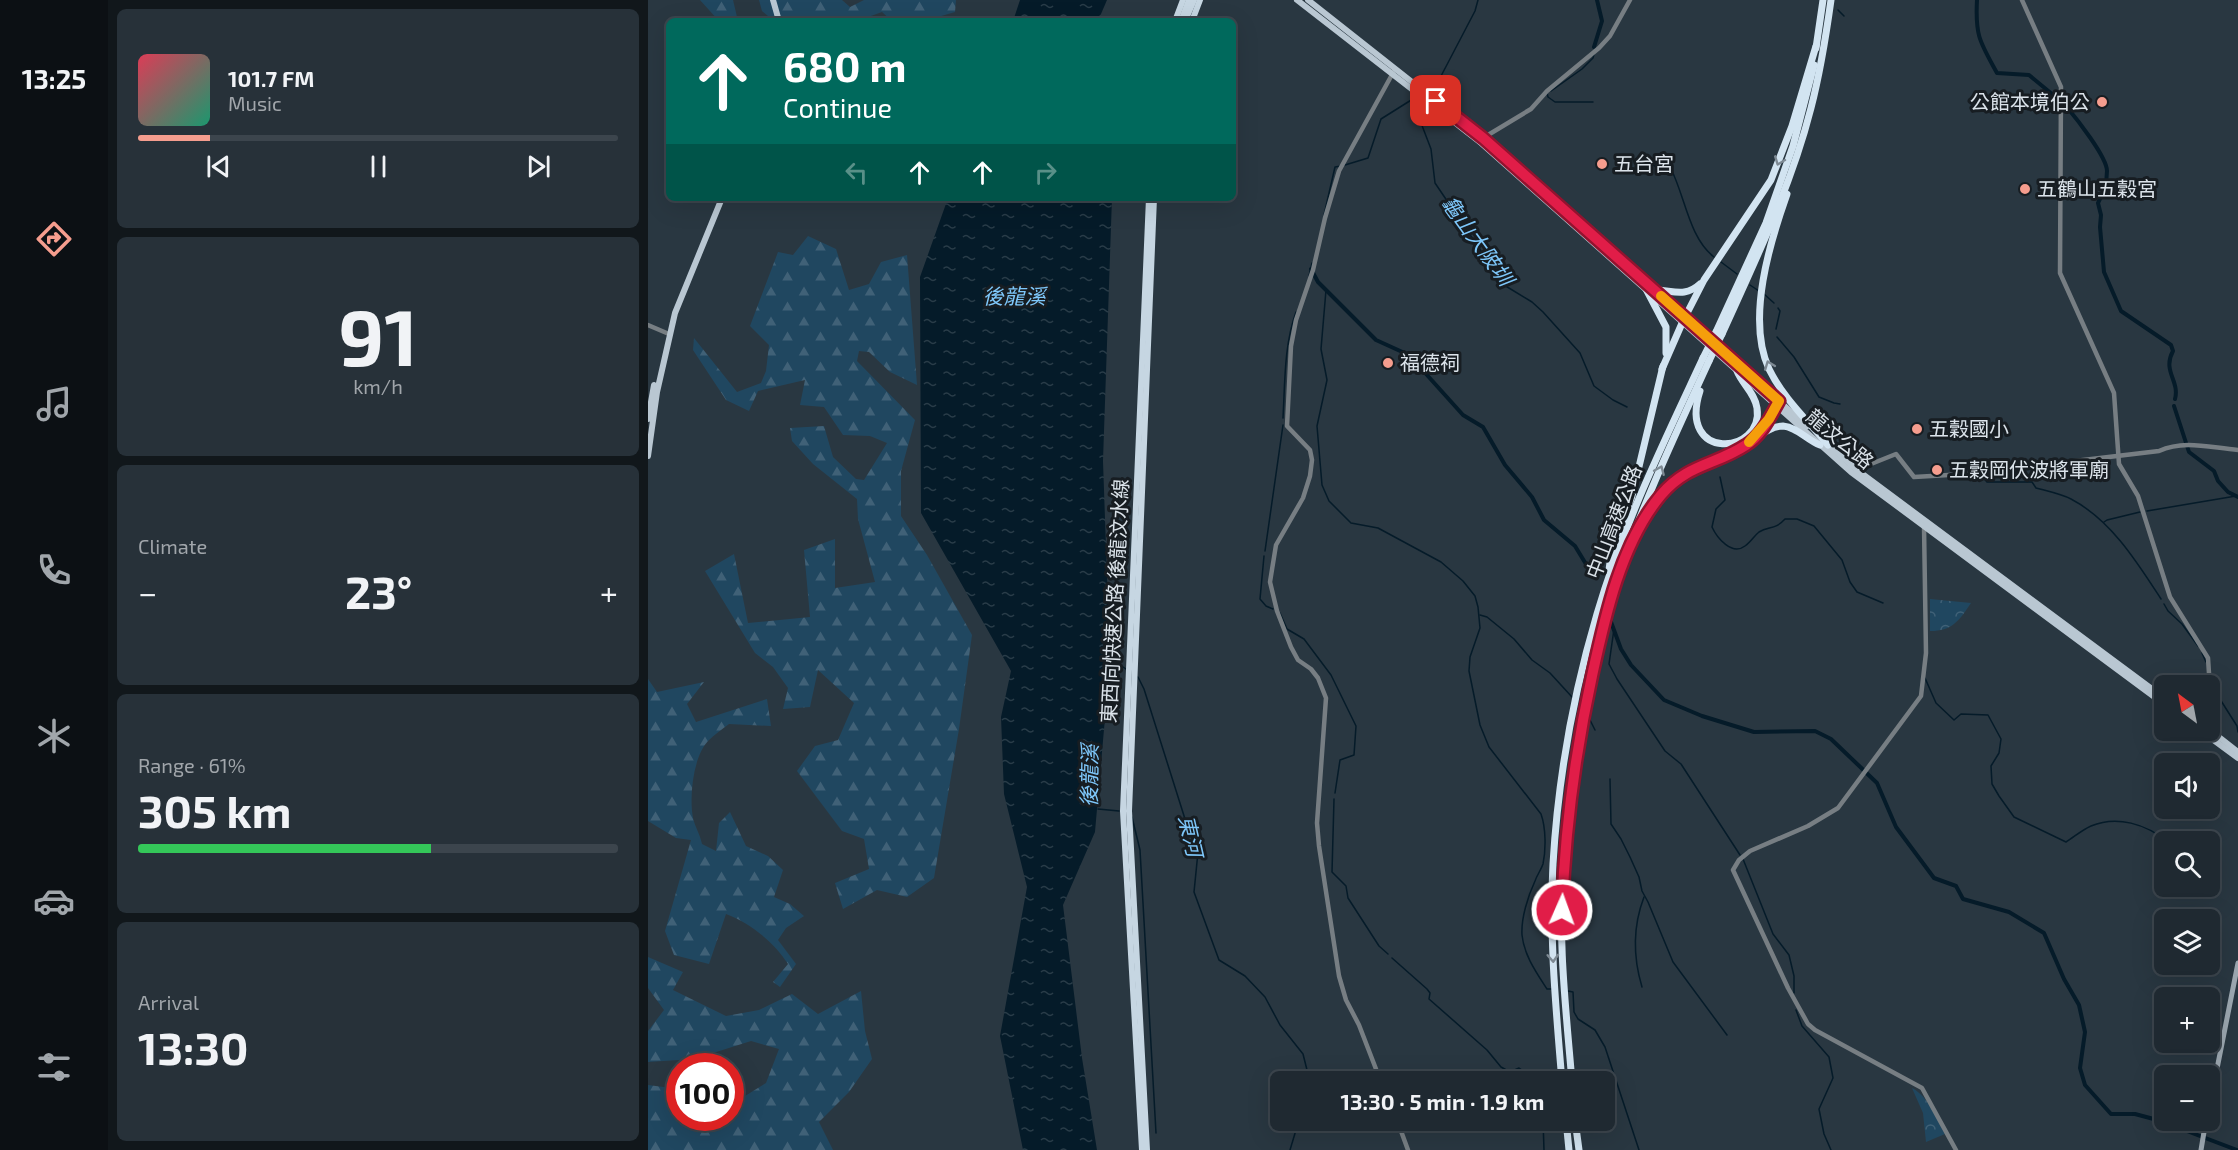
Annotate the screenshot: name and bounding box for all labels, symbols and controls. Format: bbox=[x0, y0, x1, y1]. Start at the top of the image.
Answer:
text: 680 m bbox=[783, 40, 907, 90]
icon: ahead bbox=[684, 42, 762, 120]
text: 13:25 bbox=[22, 62, 86, 94]
text: 101.7 FM bbox=[228, 65, 314, 91]
pin bbox=[1410, 75, 1461, 126]
icon: arrive bbox=[1419, 84, 1452, 117]
place label: 公館本境伯公 bbox=[1970, 89, 2090, 113]
text: Music bbox=[228, 91, 282, 115]
text: Continue bbox=[783, 91, 892, 123]
marker: 公館本境伯公 bbox=[2095, 95, 2109, 109]
icon: previous bbox=[202, 150, 235, 183]
icon: pause bbox=[362, 150, 395, 183]
icon: next bbox=[522, 150, 555, 183]
place label: 五台宮 bbox=[1614, 151, 1674, 175]
one-way arrow bbox=[1774, 155, 1786, 166]
icon: left bbox=[840, 156, 873, 189]
icon: ahead bbox=[903, 156, 936, 189]
icon: ahead bbox=[966, 156, 999, 189]
icon: right bbox=[1029, 156, 1062, 189]
marker: 五台宮 bbox=[1595, 157, 1609, 171]
place label: 五鶴山五穀宮 bbox=[2037, 176, 2157, 200]
marker: 五鶴山五穀宮 bbox=[2018, 182, 2032, 196]
water label: 龜山大陂圳 bbox=[1437, 190, 1521, 292]
icon: directions bbox=[33, 218, 75, 260]
water label: 後龍溪 bbox=[983, 283, 1048, 308]
text: 91 bbox=[338, 288, 418, 382]
place label: 福德祠 bbox=[1400, 350, 1460, 374]
marker: 福德祠 bbox=[1381, 356, 1395, 370]
one-way arrow bbox=[1764, 360, 1776, 371]
text: km/h bbox=[353, 374, 403, 398]
icon: music bbox=[33, 383, 75, 425]
street label: 龍汶公路 bbox=[1802, 403, 1879, 473]
place label: 五穀國小 bbox=[1929, 416, 2009, 440]
marker: 五穀國小 bbox=[1910, 422, 1924, 436]
place label: 五穀岡伏波將軍廟 bbox=[1949, 457, 2109, 481]
street label: 中山高速公路 bbox=[1580, 461, 1646, 582]
marker: 五穀岡伏波將軍廟 bbox=[1930, 463, 1944, 477]
one-way arrow bbox=[1653, 466, 1665, 477]
street label: 東西向快速公路 後龍汶水線 bbox=[1096, 478, 1132, 724]
text: Climate bbox=[138, 534, 207, 558]
icon: phone bbox=[33, 549, 75, 591]
text: 23° bbox=[345, 564, 412, 618]
text: − bbox=[138, 572, 157, 612]
text: + bbox=[600, 572, 618, 612]
north arrow bbox=[2154, 675, 2220, 741]
map controls bbox=[2154, 675, 2220, 1131]
icon: climate bbox=[33, 715, 75, 757]
water label: 後龍溪 bbox=[1075, 741, 1102, 808]
text: Range · 61% bbox=[138, 753, 246, 777]
button: sound bbox=[2154, 753, 2220, 819]
text: 305 km bbox=[138, 783, 291, 837]
water label: 東河 bbox=[1175, 812, 1209, 863]
button: search bbox=[2154, 831, 2220, 897]
position arrow bbox=[1530, 878, 1594, 942]
icon: car bbox=[33, 880, 75, 922]
button: layers bbox=[2154, 909, 2220, 975]
one-way arrow bbox=[1546, 954, 1559, 963]
button: + bbox=[2154, 987, 2220, 1053]
text: Arrival bbox=[138, 990, 199, 1014]
text: 13:30 bbox=[138, 1020, 248, 1074]
icon: filters bbox=[33, 1046, 75, 1088]
speed limit sign: 100 bbox=[666, 1053, 744, 1131]
button: − bbox=[2154, 1065, 2220, 1131]
text: 13:30 · 5 min · 1.9 km bbox=[1341, 1088, 1544, 1114]

